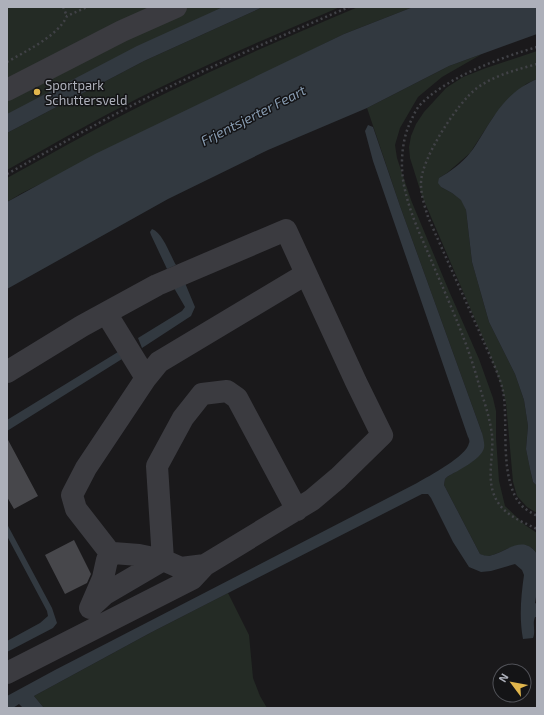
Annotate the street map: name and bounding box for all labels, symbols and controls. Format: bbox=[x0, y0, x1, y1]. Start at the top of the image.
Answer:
place label: Sportpark Schuttersveld bbox=[45, 77, 127, 108]
water label: Frjentsjerter Feart bbox=[198, 81, 309, 149]
marker: Sportpark Schuttersveld bbox=[32, 87, 42, 97]
north arrow bbox=[492, 663, 532, 703]
text: N bbox=[495, 671, 511, 684]

